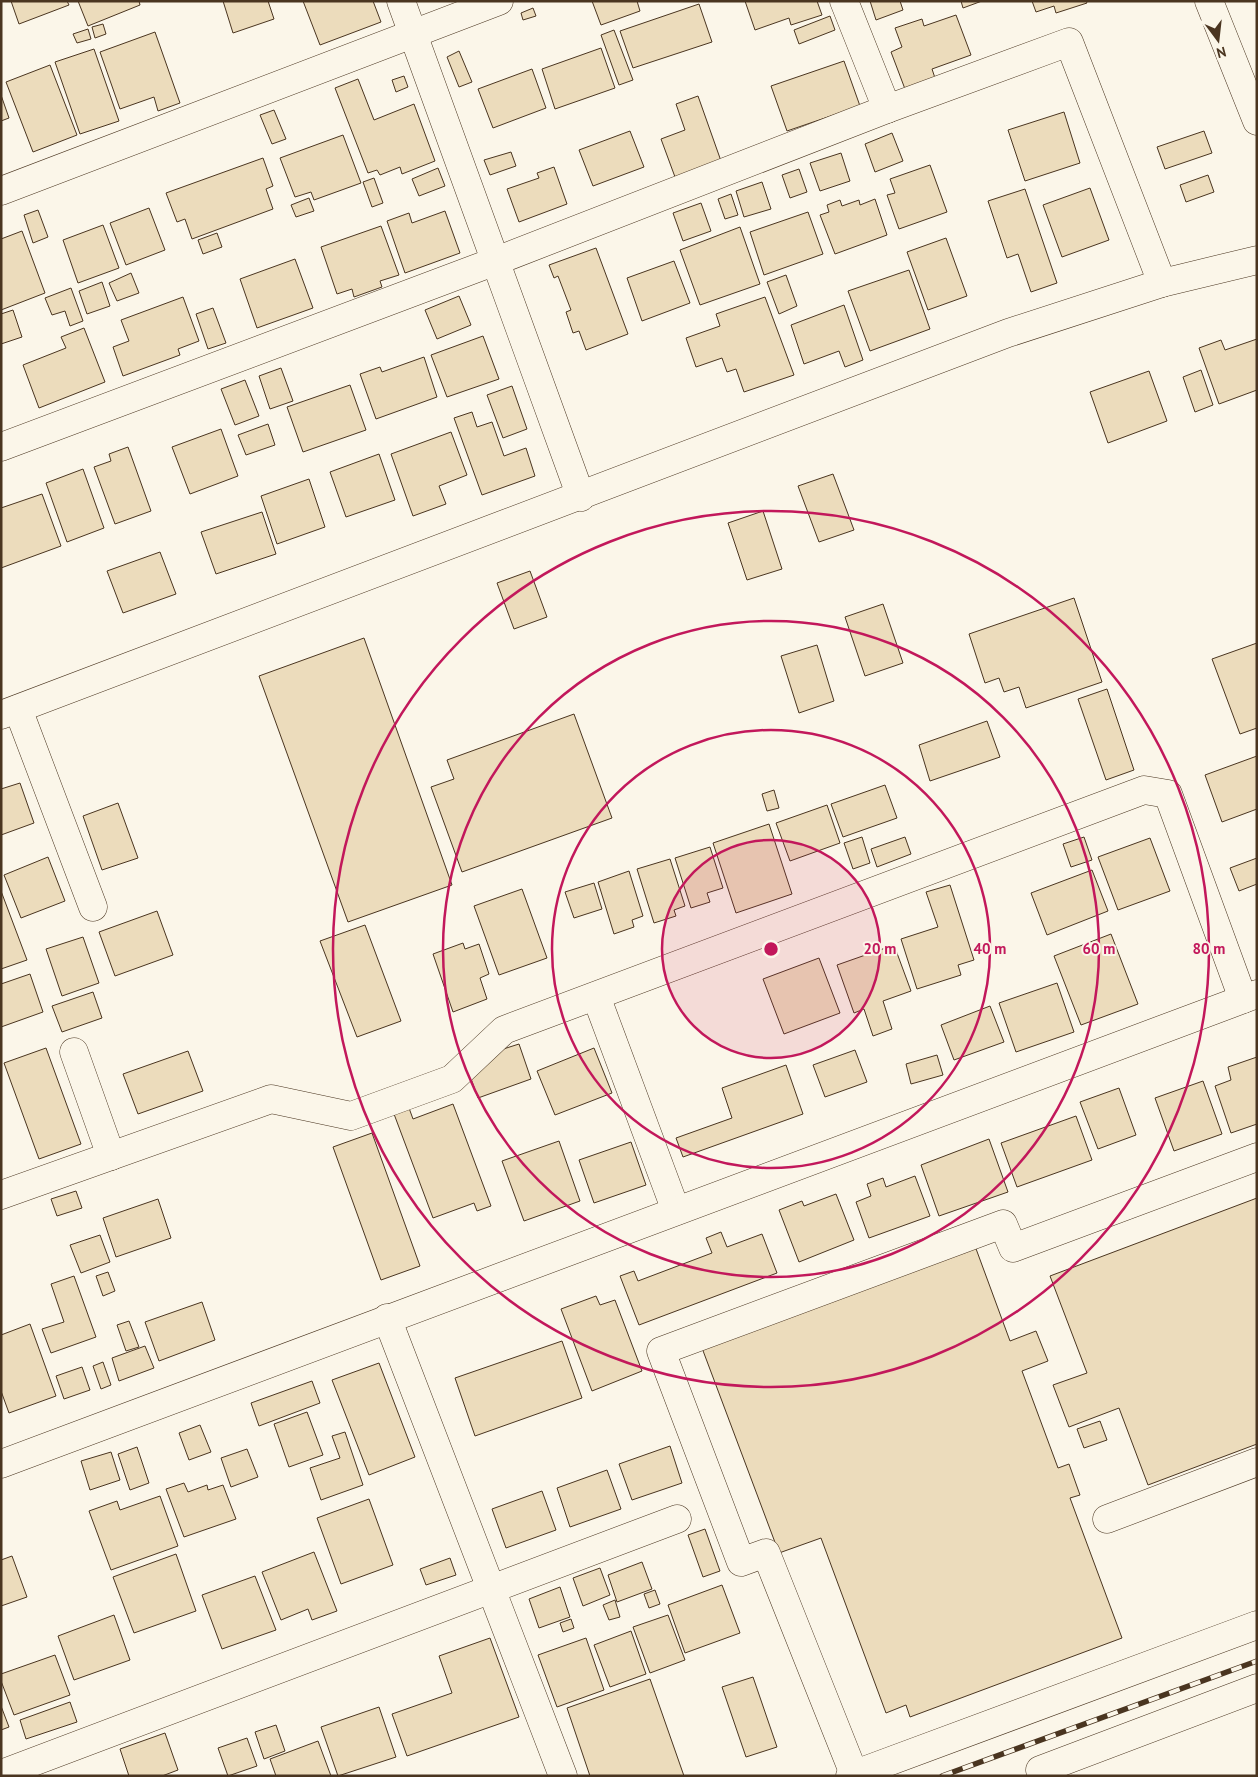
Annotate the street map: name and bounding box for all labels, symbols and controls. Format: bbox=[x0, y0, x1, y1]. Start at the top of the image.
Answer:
north arrow bbox=[1193, 15, 1243, 65]
text: N bbox=[1215, 43, 1228, 62]
text: 20 m bbox=[864, 939, 896, 958]
text: 40 m bbox=[974, 939, 1006, 958]
text: 60 m bbox=[1083, 939, 1115, 958]
text: 80 m bbox=[1193, 939, 1225, 958]
centre of rings bbox=[762, 940, 780, 958]

